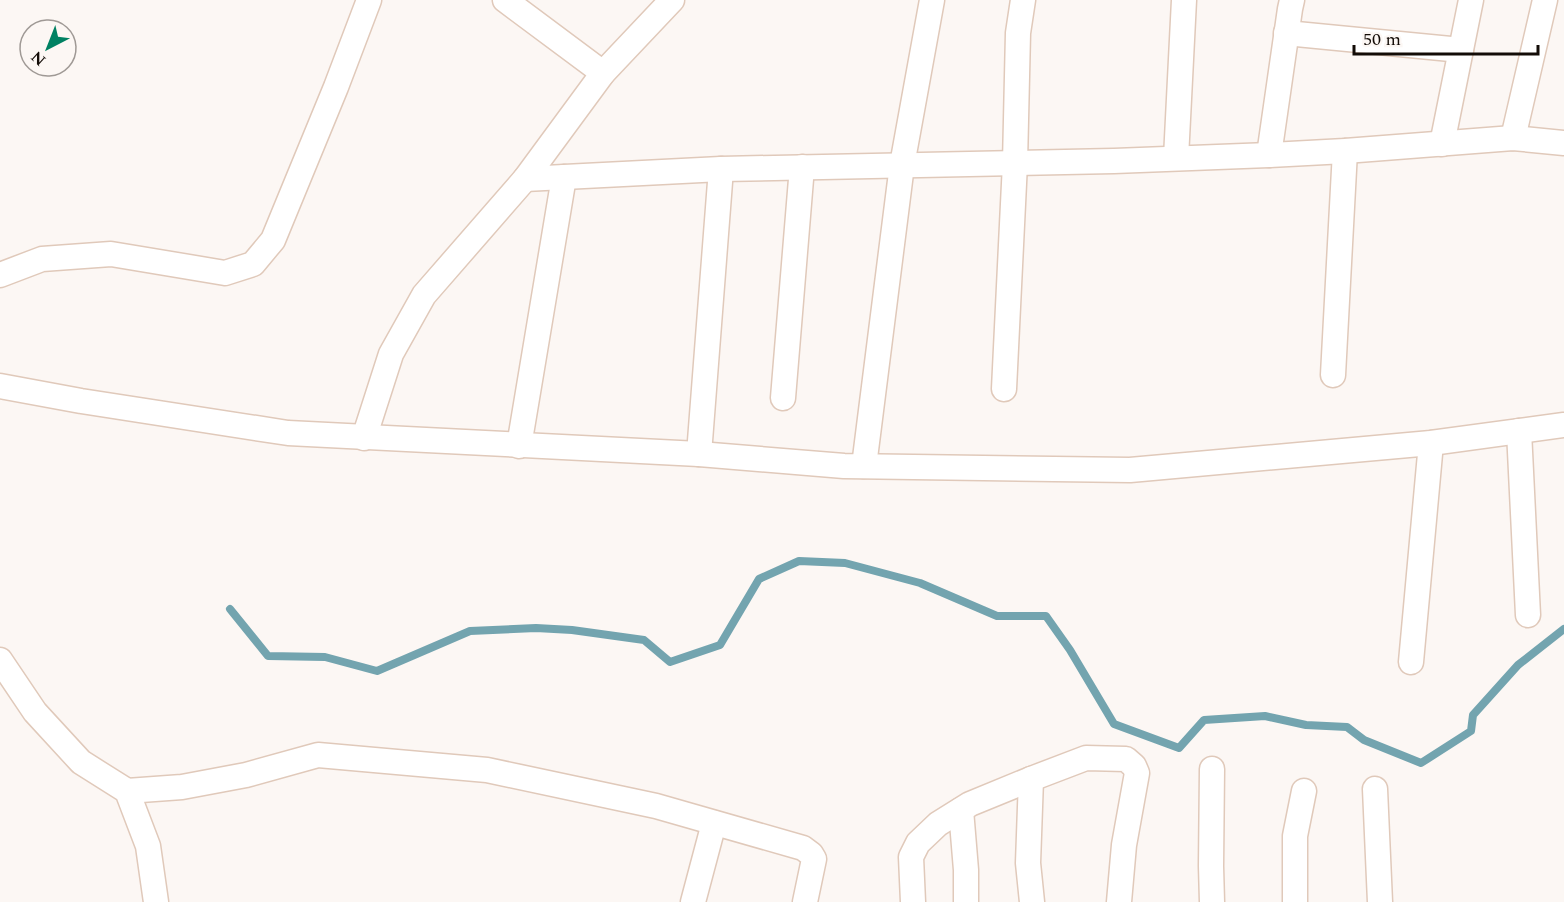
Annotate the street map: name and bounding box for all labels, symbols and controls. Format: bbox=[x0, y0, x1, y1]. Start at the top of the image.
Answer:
north arrow bbox=[18, 18, 78, 78]
scale bar bbox=[1354, 18, 1538, 56]
text: 50 m bbox=[1363, 26, 1401, 53]
text: N bbox=[26, 45, 52, 72]

